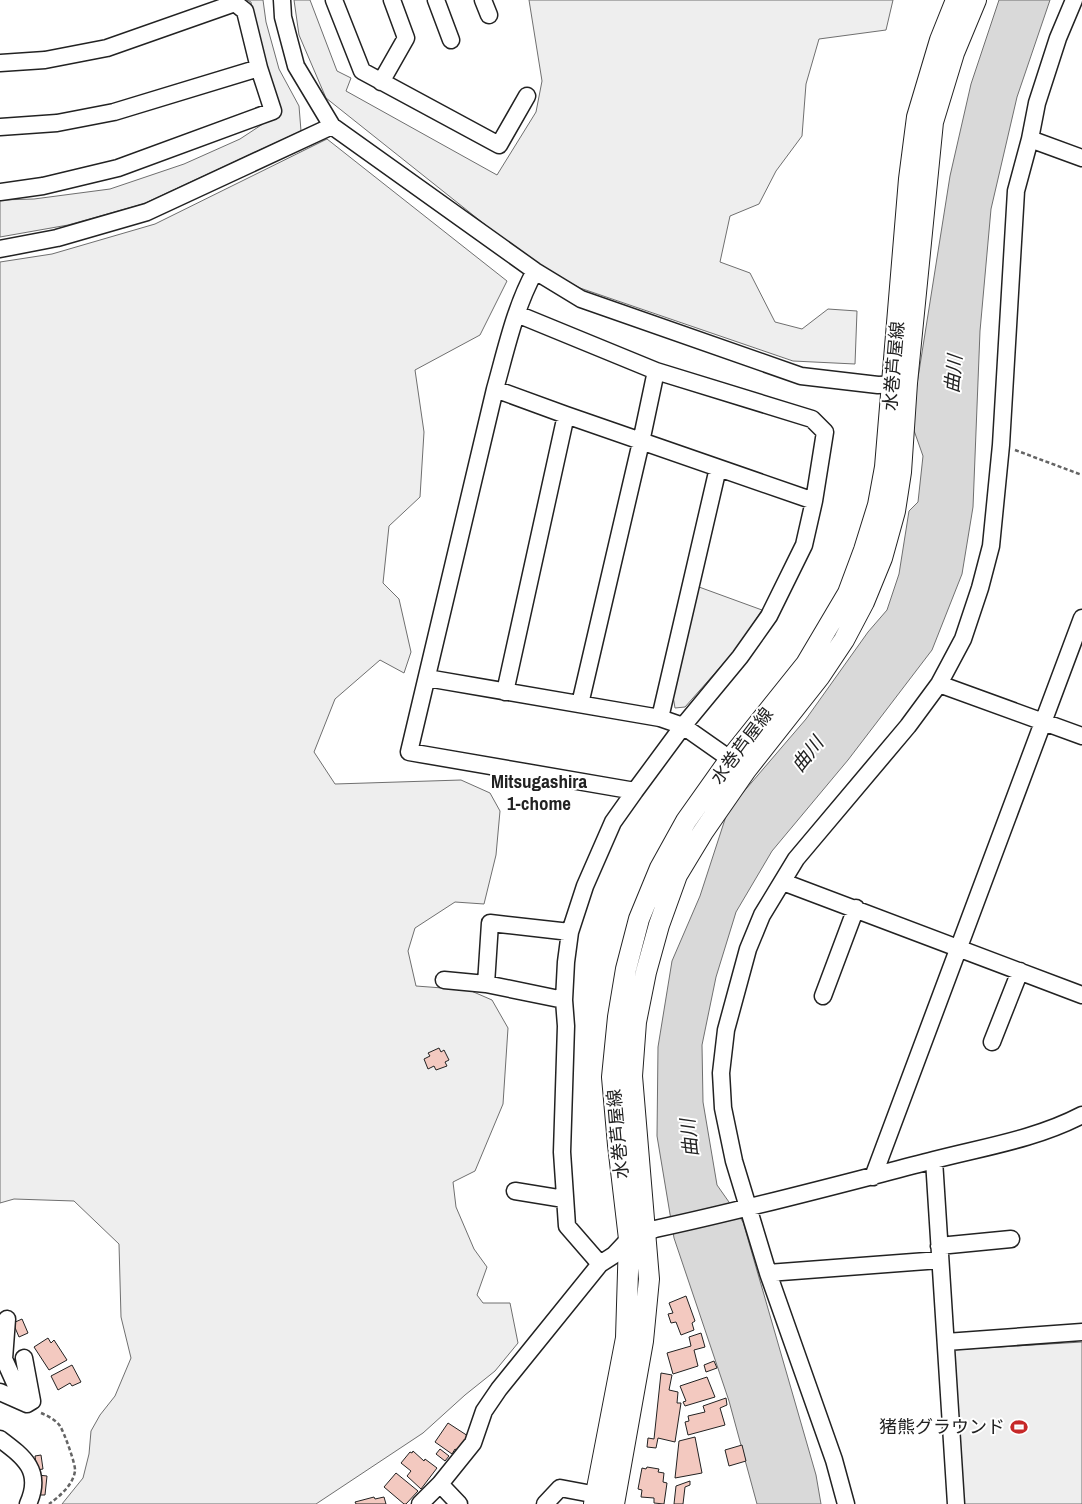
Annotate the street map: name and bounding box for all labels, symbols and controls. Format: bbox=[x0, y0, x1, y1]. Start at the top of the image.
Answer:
street label: 水巻芦屋線 bbox=[877, 320, 910, 412]
water label: 曲川 bbox=[938, 352, 968, 394]
street label: 水巻芦屋線 bbox=[705, 702, 779, 789]
water label: 曲川 bbox=[785, 729, 830, 777]
district label: Mitsugashira 1-chome bbox=[491, 768, 587, 816]
street label: 水巻芦屋線 bbox=[601, 1088, 634, 1180]
water label: 曲川 bbox=[674, 1116, 704, 1158]
place label: 猪熊グラウンド bbox=[879, 1414, 1005, 1439]
sports icon: 猪熊グラウンド bbox=[1009, 1417, 1029, 1437]

